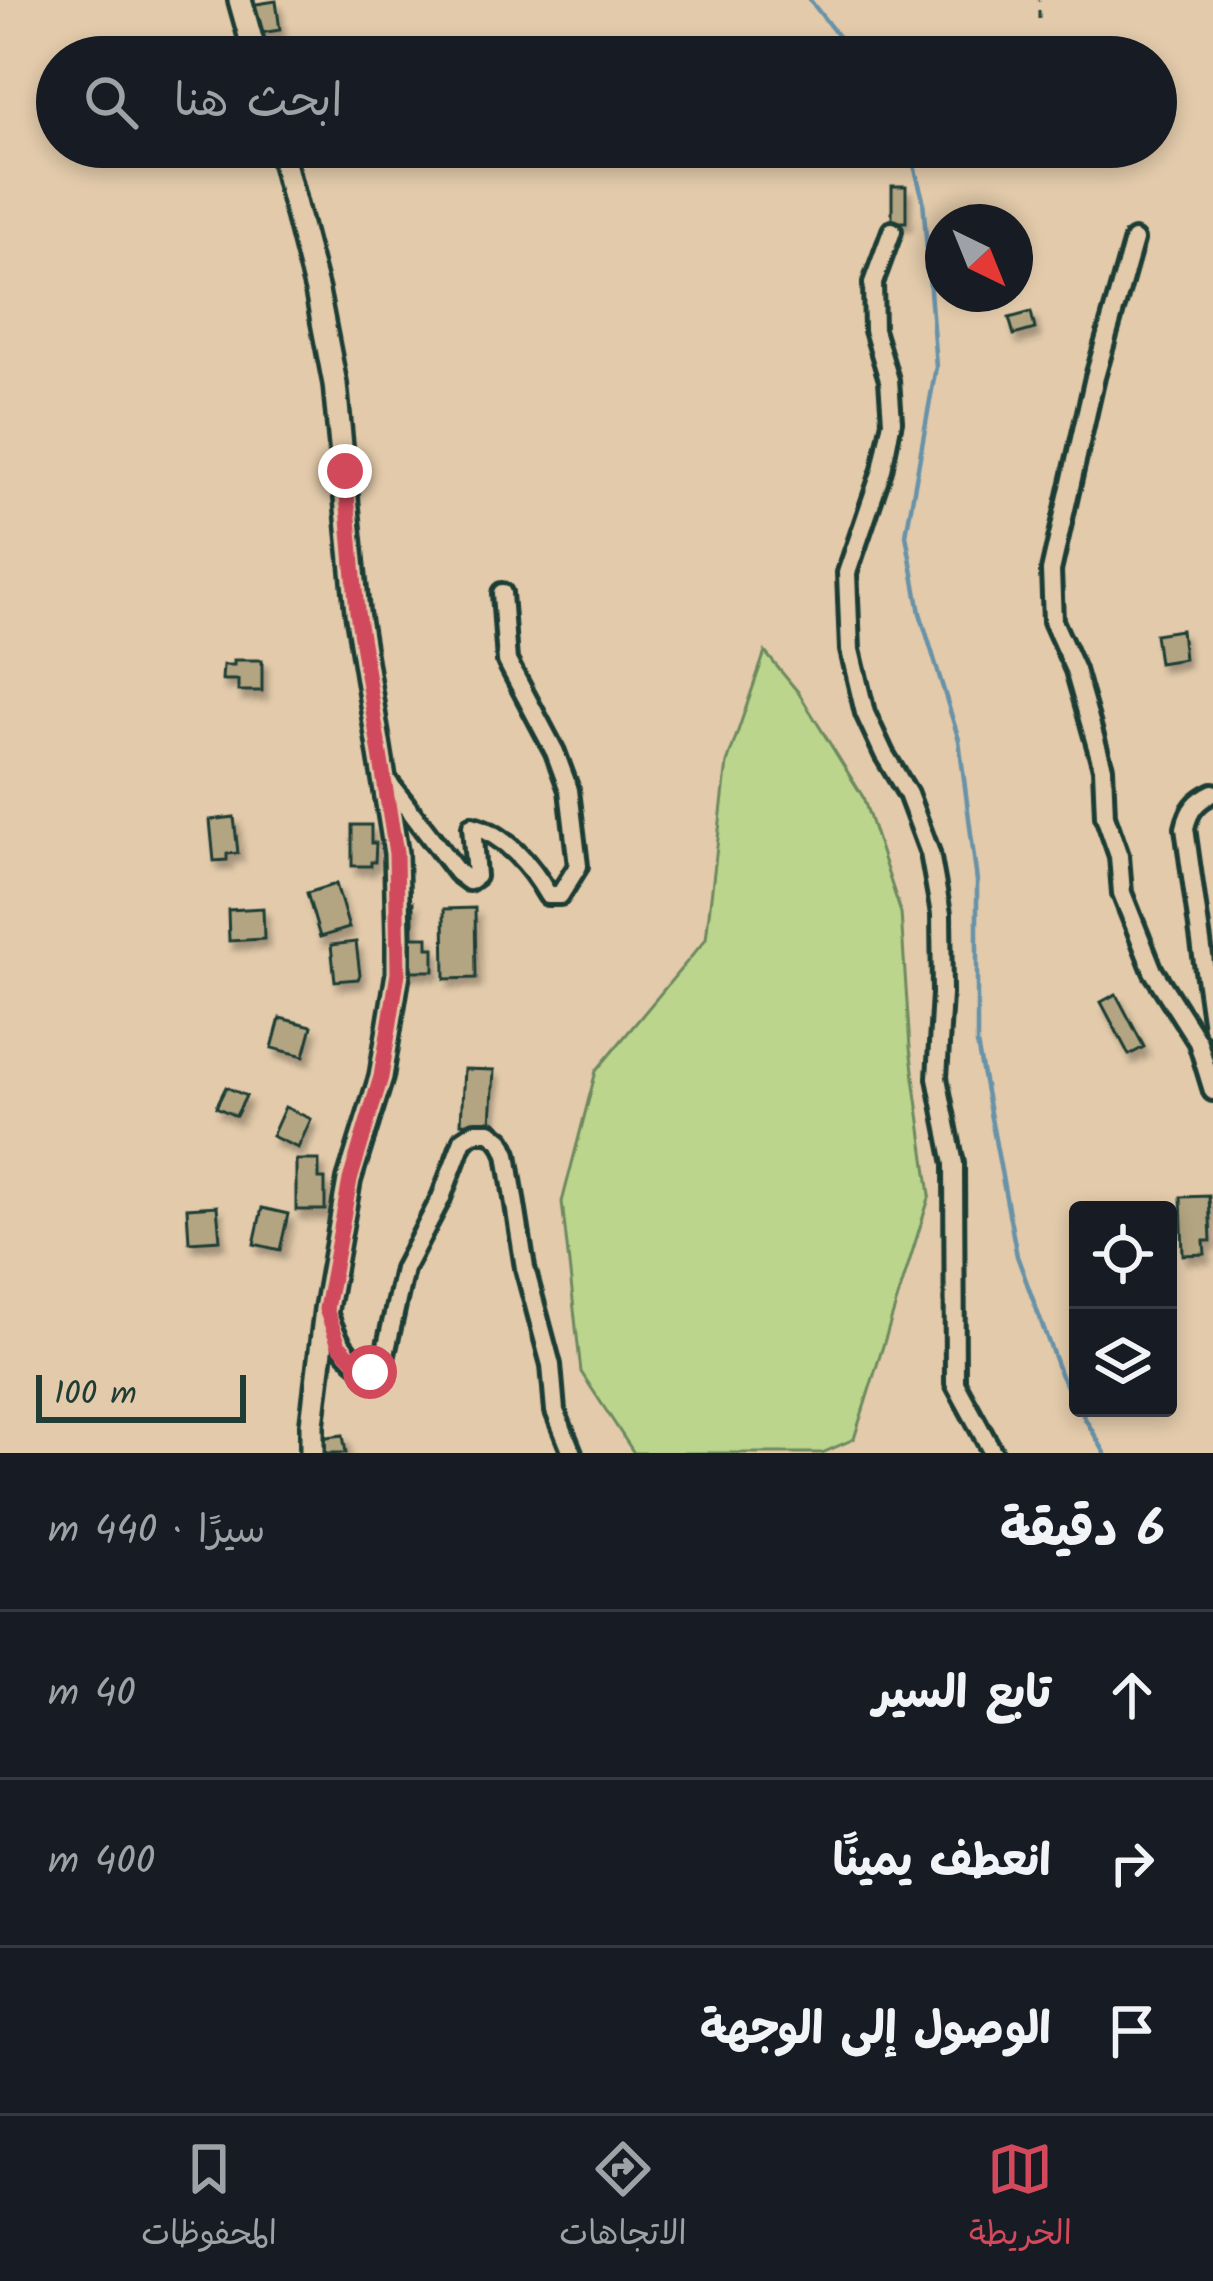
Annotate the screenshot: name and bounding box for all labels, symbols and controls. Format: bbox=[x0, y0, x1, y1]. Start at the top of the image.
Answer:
search box bbox=[36, 36, 1177, 168]
text: ابحث هنا bbox=[174, 67, 342, 139]
icon: search bbox=[78, 69, 144, 135]
north arrow bbox=[925, 204, 1033, 312]
route end bbox=[318, 444, 372, 498]
map controls bbox=[1069, 1201, 1177, 1417]
button: locate bbox=[1069, 1201, 1177, 1309]
button: layers bbox=[1069, 1309, 1177, 1417]
route start bbox=[343, 1345, 397, 1399]
scale bar bbox=[36, 1369, 246, 1422]
text: 100 m bbox=[54, 1369, 137, 1422]
text: 6 دقيقة bbox=[1000, 1491, 1165, 1572]
text: سيرًا · 440 m bbox=[48, 1501, 266, 1563]
text: تابع السير bbox=[873, 1659, 1051, 1731]
icon: ahead bbox=[1099, 1662, 1165, 1728]
text: 40 m bbox=[48, 1664, 136, 1726]
text: انعطف يمينًا bbox=[833, 1827, 1051, 1899]
icon: right bbox=[1099, 1830, 1165, 1896]
text: 400 m bbox=[48, 1832, 155, 1894]
text: الوصول إلى الوجهة bbox=[700, 1995, 1051, 2067]
icon: arrive bbox=[1099, 1998, 1165, 2064]
tab: المحفوظات bbox=[141, 2136, 277, 2262]
tab: الاتجاهات bbox=[559, 2136, 687, 2262]
tab: الخريطة bbox=[969, 2136, 1072, 2262]

